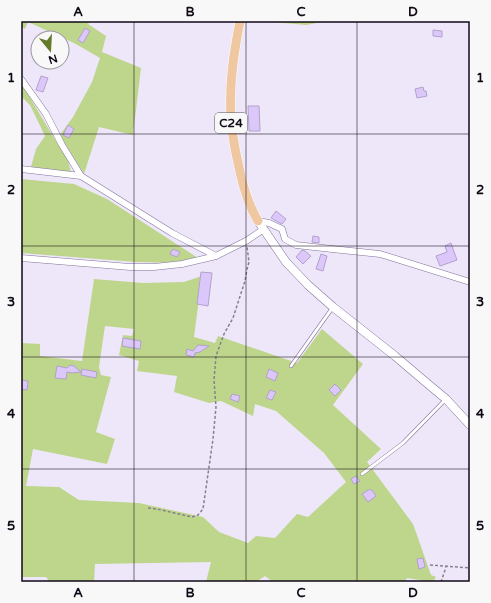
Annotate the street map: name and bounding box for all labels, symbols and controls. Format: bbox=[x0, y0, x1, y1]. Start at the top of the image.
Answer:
text: A bbox=[73, 4, 83, 20]
text: B bbox=[185, 4, 195, 20]
text: C bbox=[296, 4, 306, 20]
text: D bbox=[408, 4, 418, 20]
north arrow bbox=[30, 30, 70, 70]
text: N bbox=[47, 51, 59, 67]
text: 1 bbox=[7, 70, 15, 86]
text: 1 bbox=[476, 70, 484, 86]
road number: C24 bbox=[215, 113, 247, 133]
text: 2 bbox=[7, 182, 15, 198]
text: 2 bbox=[476, 182, 484, 198]
text: 3 bbox=[7, 294, 15, 310]
text: 3 bbox=[476, 294, 484, 310]
text: 4 bbox=[7, 406, 16, 422]
text: 4 bbox=[476, 406, 485, 422]
text: 5 bbox=[7, 518, 15, 534]
text: 5 bbox=[476, 518, 484, 534]
text: A bbox=[73, 585, 83, 601]
text: B bbox=[185, 585, 195, 601]
text: C bbox=[296, 585, 306, 601]
text: D bbox=[408, 585, 418, 601]

